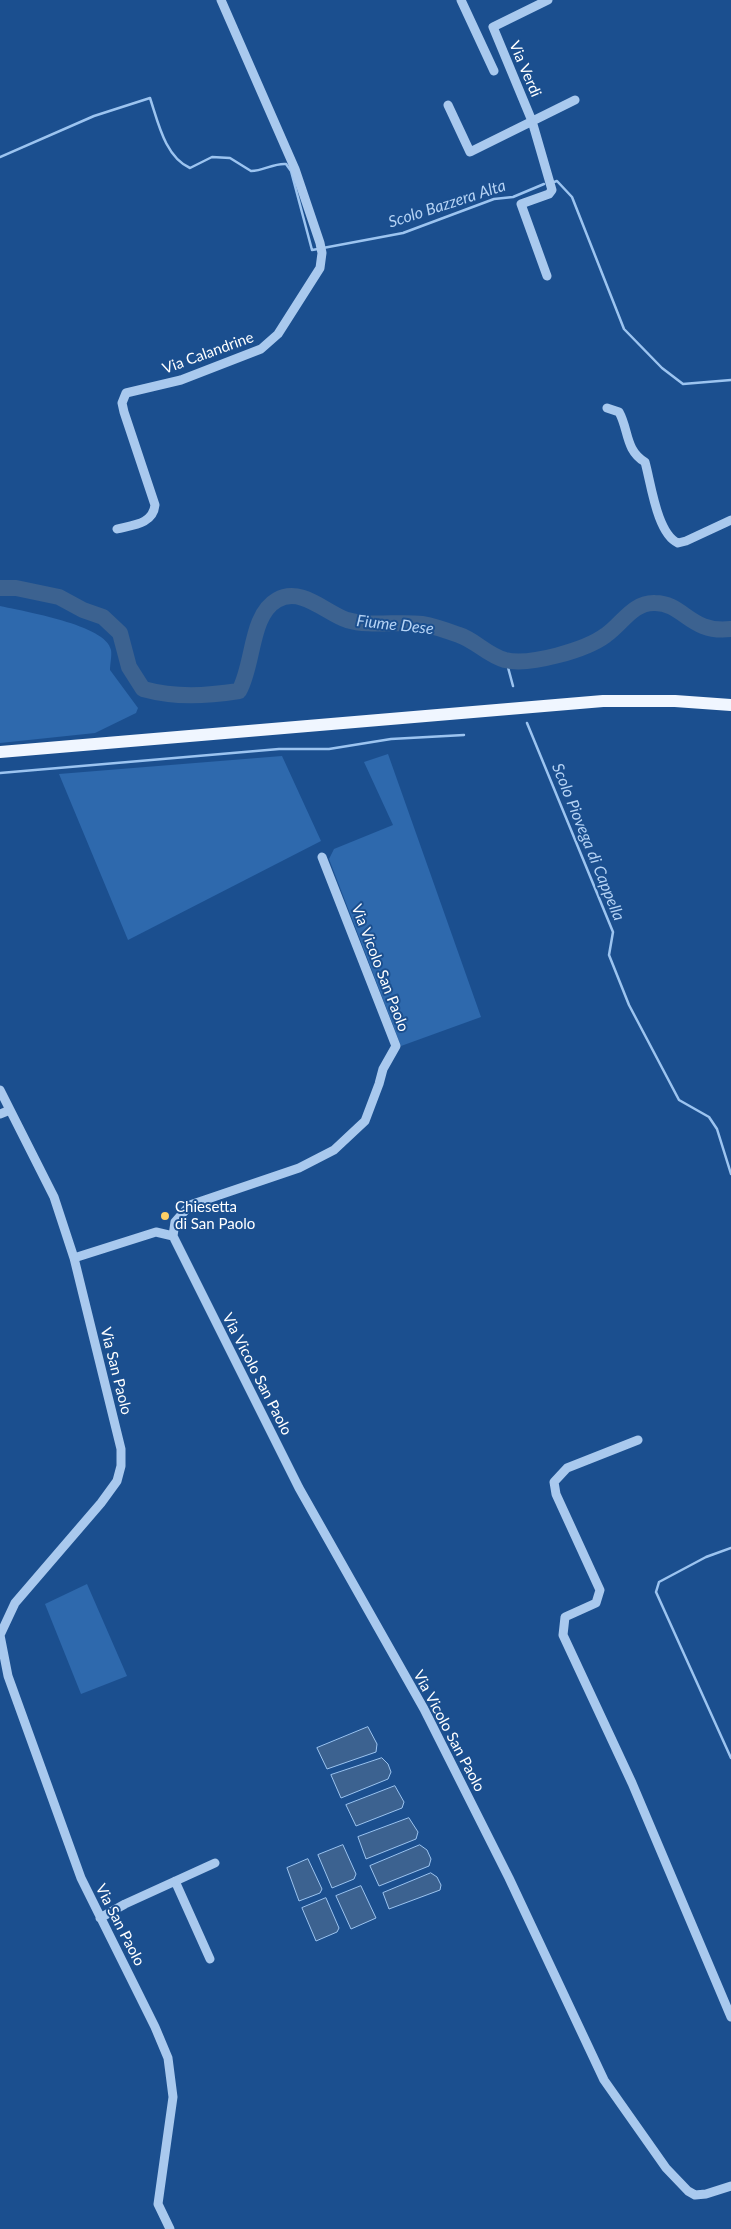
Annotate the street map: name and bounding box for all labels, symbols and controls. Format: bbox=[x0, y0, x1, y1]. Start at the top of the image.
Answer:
street label: Via Verdi bbox=[505, 38, 545, 100]
water label: Scolo Bazzera Alta bbox=[386, 176, 508, 232]
street label: Via Calandrine bbox=[160, 328, 256, 378]
water label: Fiume Dese bbox=[355, 611, 435, 639]
water label: Scolo Piovega di Cappella bbox=[548, 760, 628, 924]
street label: Via Vicolo San Paolo bbox=[347, 902, 413, 1034]
place label: Chiesetta di San Paolo bbox=[175, 1198, 255, 1233]
marker: Chiesetta di San Paolo bbox=[159, 1210, 171, 1222]
street label: Via Vicolo San Paolo bbox=[218, 1310, 296, 1438]
street label: Via San Paolo bbox=[96, 1325, 136, 1417]
street label: Via Vicolo San Paolo bbox=[409, 1667, 489, 1795]
street label: Via San Paolo bbox=[92, 1881, 148, 1969]

